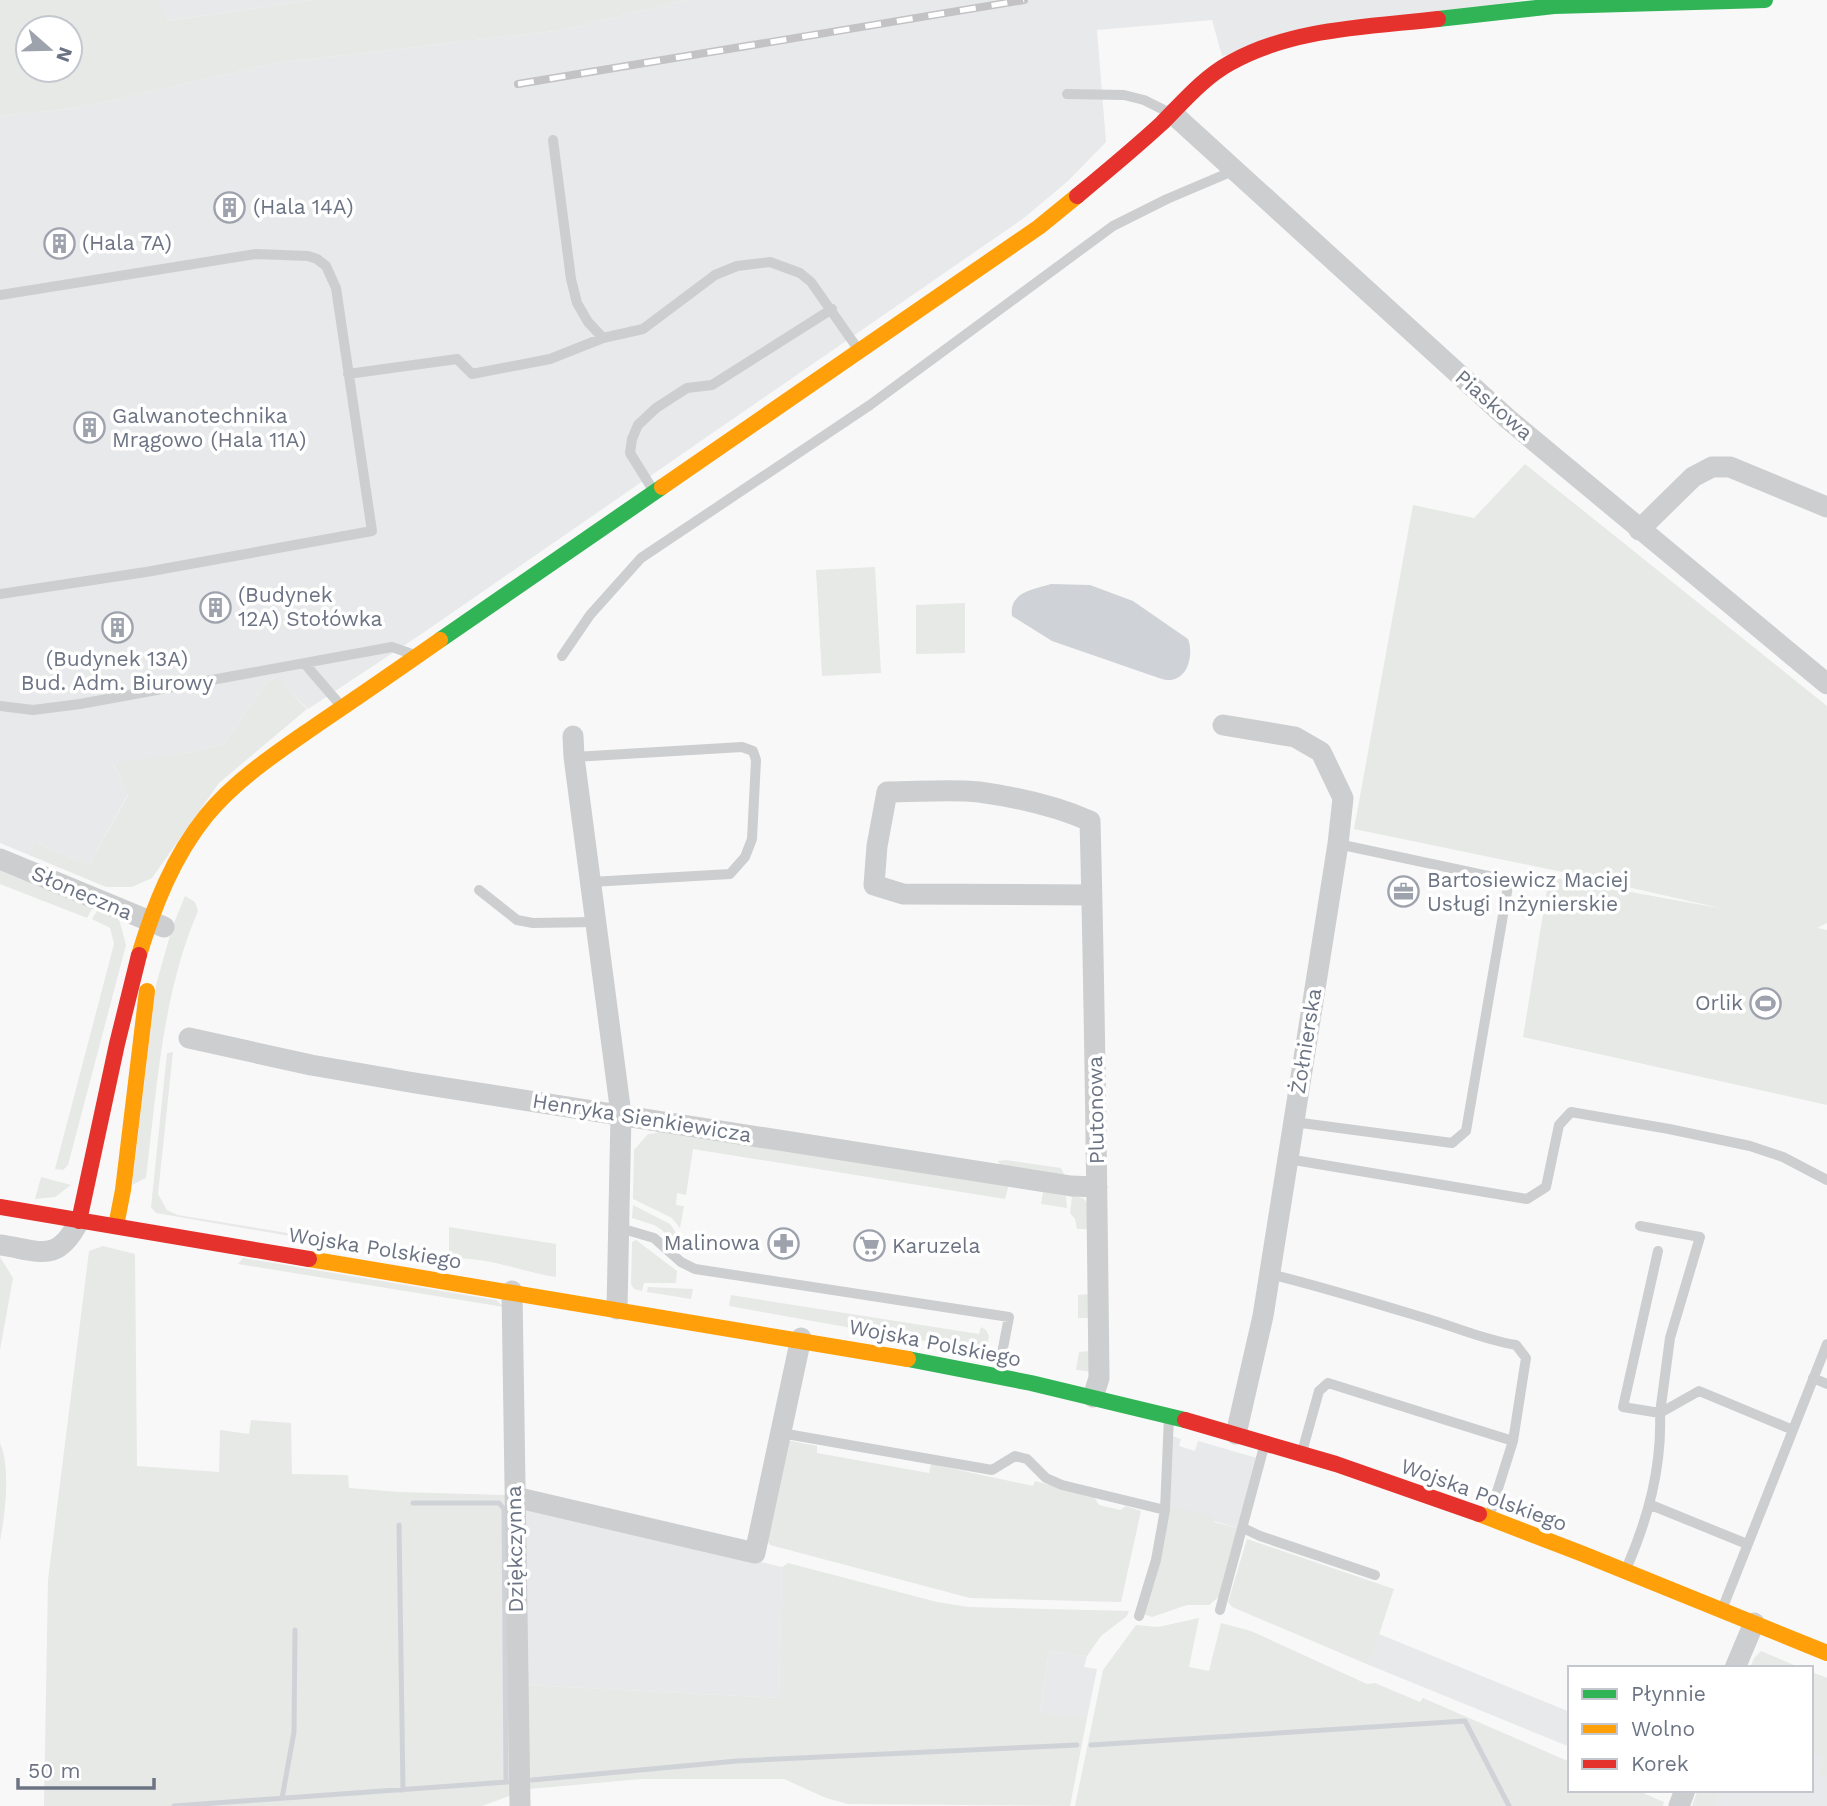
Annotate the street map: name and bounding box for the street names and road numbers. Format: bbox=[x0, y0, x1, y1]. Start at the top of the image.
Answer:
street label: Piaskowa bbox=[1451, 364, 1538, 445]
street label: Słoneczna bbox=[28, 860, 136, 925]
street label: Żołnierska bbox=[1285, 986, 1326, 1096]
street label: Plutonowa bbox=[1082, 1056, 1109, 1164]
street label: Henryka Sienkiewicza bbox=[531, 1088, 754, 1147]
street label: Wojska Polskiego bbox=[287, 1221, 463, 1274]
street label: Wojska Polskiego bbox=[847, 1314, 1023, 1371]
street label: Wojska Polskiego bbox=[1398, 1453, 1571, 1536]
street label: Dziękczynna bbox=[501, 1485, 528, 1613]

